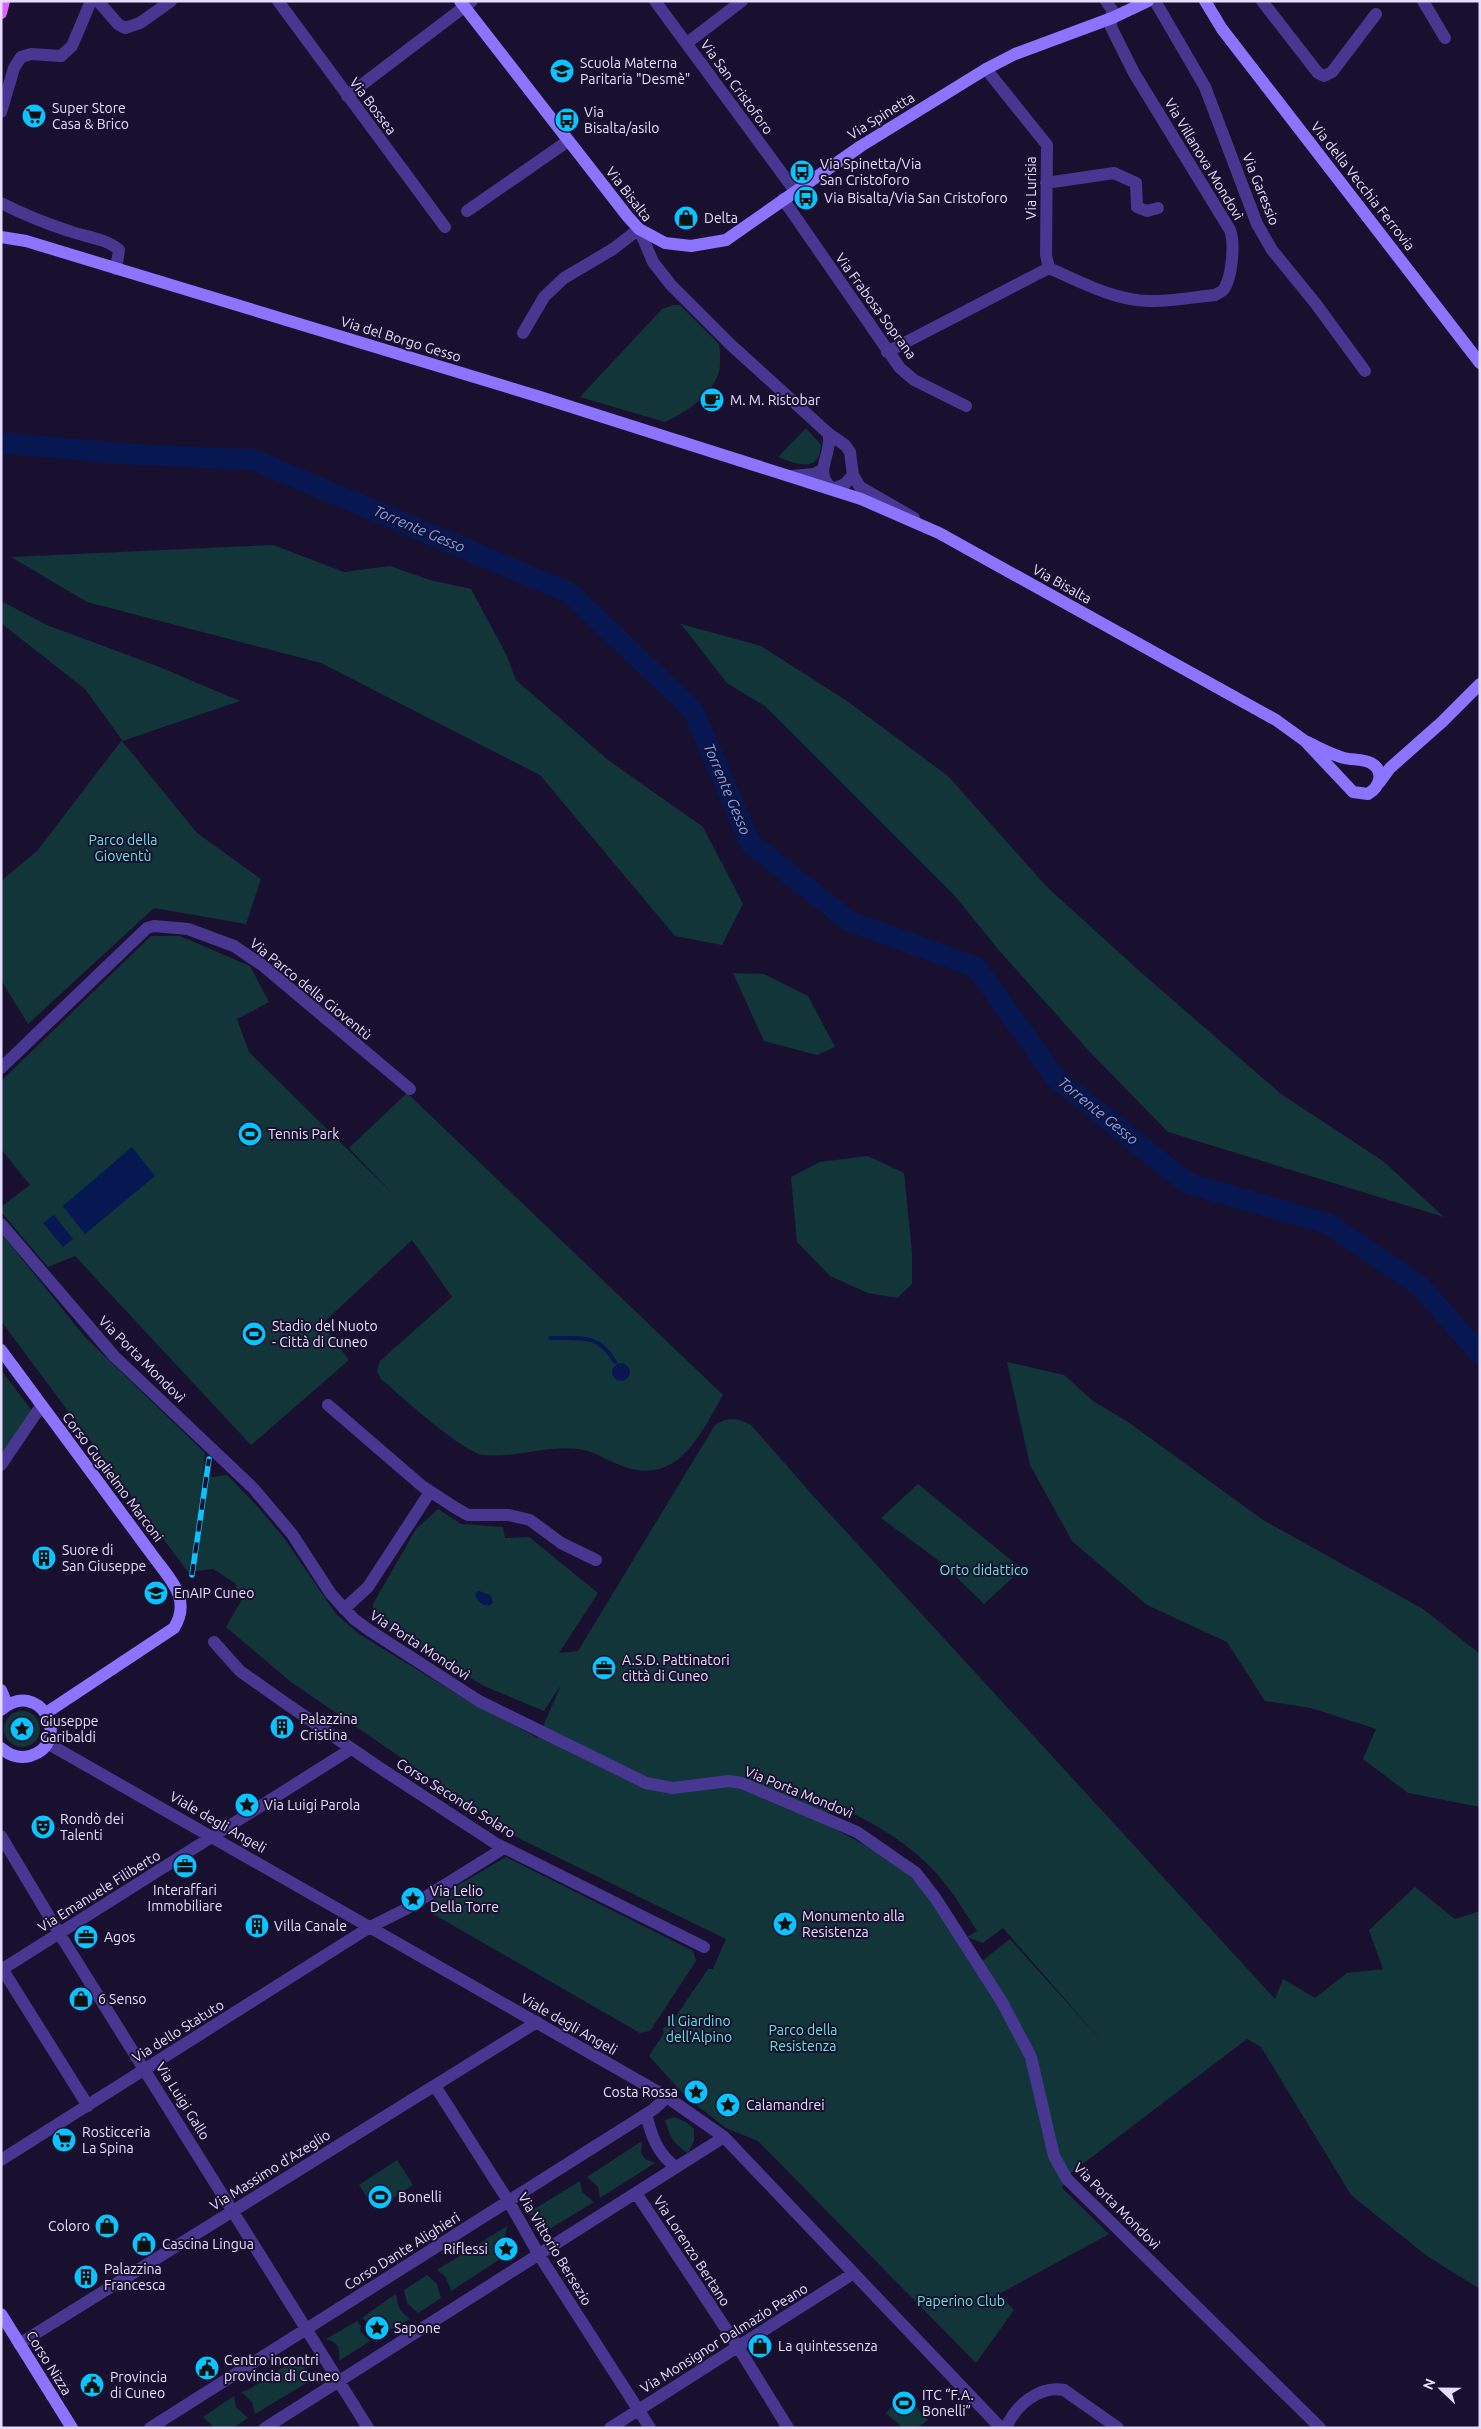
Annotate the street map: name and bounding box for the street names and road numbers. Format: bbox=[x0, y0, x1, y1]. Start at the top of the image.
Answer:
street label: Via San Cristoforo bbox=[697, 37, 777, 137]
street label: Via Bossea bbox=[346, 74, 400, 138]
street label: Via Spinetta bbox=[845, 89, 917, 143]
street label: Via Villanova Mondovì bbox=[1161, 95, 1247, 223]
street label: Via della Vecchia Ferrovia bbox=[1308, 118, 1418, 254]
street label: Via Garessio bbox=[1239, 151, 1283, 227]
street label: Via Lurisia bbox=[1023, 156, 1039, 220]
street label: Via Bisalta bbox=[603, 163, 655, 225]
street label: Via Frabosa Soprana bbox=[832, 250, 920, 362]
street label: Via del Borgo Gesso bbox=[339, 313, 463, 365]
street label: Via Bisalta bbox=[1030, 561, 1094, 607]
street label: Via Parco della Gioventù bbox=[247, 935, 375, 1043]
street label: Via Porta Mondovì bbox=[95, 1312, 189, 1406]
street label: Corso Guglielmo Marconi bbox=[59, 1409, 167, 1545]
street label: Via Porta Mondovì bbox=[367, 1607, 473, 1683]
street label: Corso Secondo Solaro bbox=[394, 1755, 518, 1841]
street label: Via Porta Mondovì bbox=[742, 1763, 856, 1821]
street label: Viale degli Angeli bbox=[167, 1788, 269, 1856]
street label: Via Emanuele Filiberto bbox=[35, 1847, 163, 1935]
street label: Viale degli Angeli bbox=[518, 1990, 620, 2058]
street label: Via dello Statuto bbox=[129, 1996, 227, 2066]
street label: Via Luigi Gallo bbox=[153, 2059, 213, 2143]
street label: Via Massimo d'Azeglio bbox=[207, 2126, 333, 2214]
street label: Via Porta Mondovì bbox=[1070, 2159, 1164, 2253]
street label: Via Vittorio Bersezio bbox=[515, 2190, 595, 2308]
street label: Via Lorenzo Bertano bbox=[650, 2193, 734, 2309]
street label: Corso Dante Alighieri bbox=[341, 2209, 463, 2293]
street label: Via Monsignor Dalmazio Peano bbox=[637, 2280, 811, 2396]
street label: Corso Nizza bbox=[23, 2328, 75, 2398]

